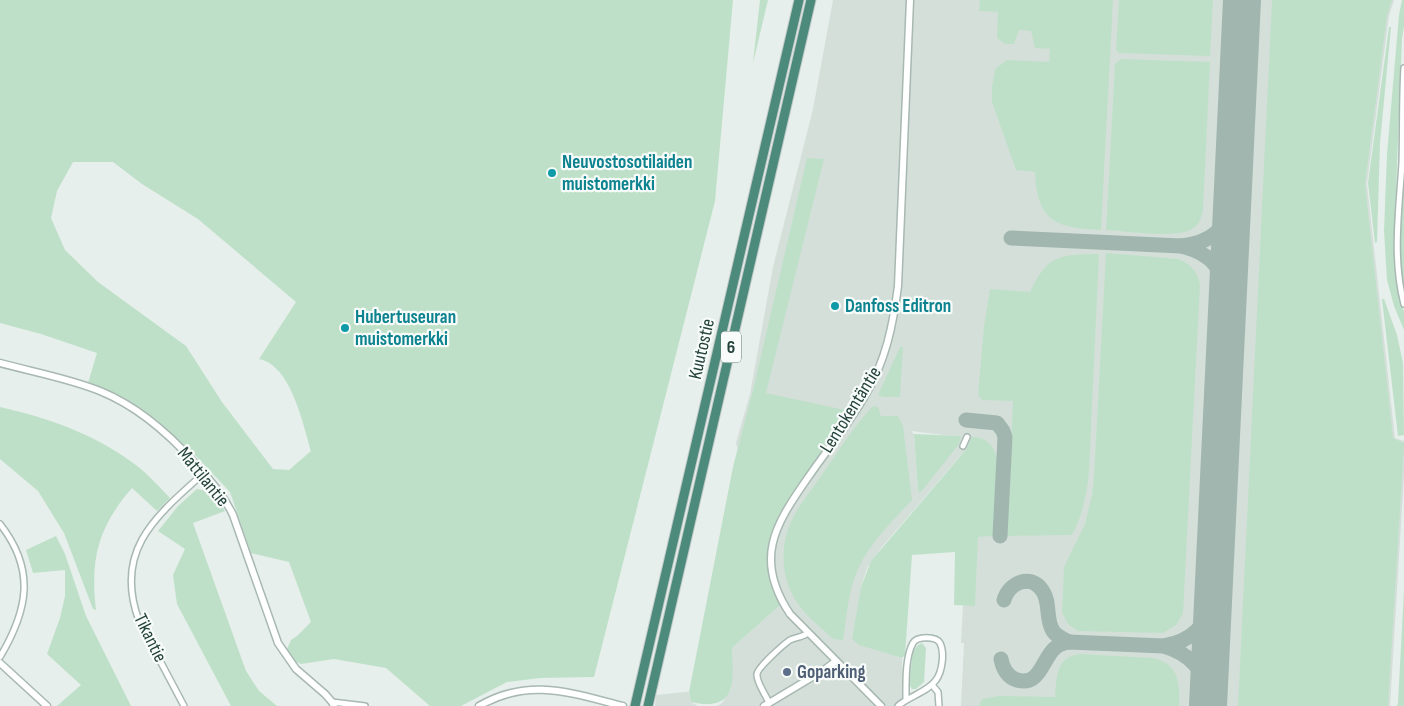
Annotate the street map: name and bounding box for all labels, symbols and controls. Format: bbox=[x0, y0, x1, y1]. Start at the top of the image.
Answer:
place label: Neuvostosotilaiden muistomerkki bbox=[562, 151, 692, 196]
marker: Neuvostosotilaiden muistomerkki bbox=[546, 167, 558, 179]
place label: Danfoss Editron bbox=[845, 295, 951, 318]
marker: Danfoss Editron bbox=[829, 300, 841, 312]
place label: Hubertuseuran muistomerkki bbox=[355, 306, 456, 351]
street label: Kuutostie bbox=[684, 316, 720, 382]
marker: Hubertuseuran muistomerkki bbox=[339, 322, 351, 334]
road number: 6 bbox=[721, 332, 741, 362]
street label: Lentokentäntie bbox=[815, 363, 887, 457]
street label: Mattilantie bbox=[172, 443, 234, 511]
street label: Tikantie bbox=[128, 610, 172, 666]
place label: Goparking bbox=[797, 661, 865, 684]
marker: Goparking bbox=[781, 666, 793, 678]

